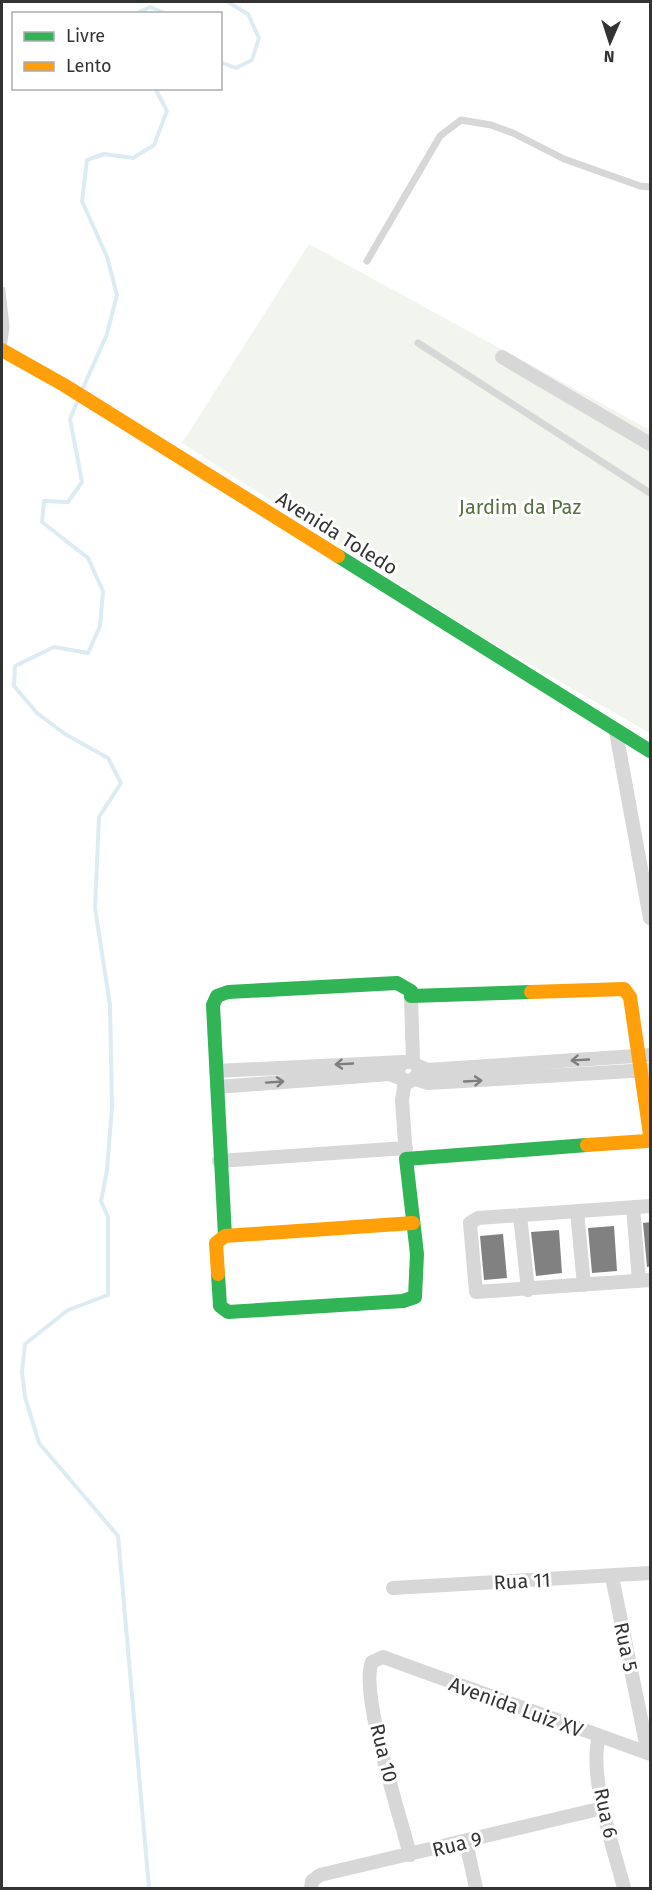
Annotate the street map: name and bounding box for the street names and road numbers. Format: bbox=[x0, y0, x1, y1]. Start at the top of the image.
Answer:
street label: Avenida Toledo bbox=[272, 486, 402, 580]
street label: Rua 11 bbox=[493, 1568, 551, 1594]
street label: Rua 5 bbox=[609, 1620, 643, 1674]
street label: Avenida Luiz XV bbox=[446, 1672, 586, 1742]
street label: Rua 10 bbox=[365, 1721, 403, 1785]
street label: Rua 6 bbox=[589, 1786, 623, 1840]
street label: Rua 9 bbox=[430, 1826, 484, 1862]

